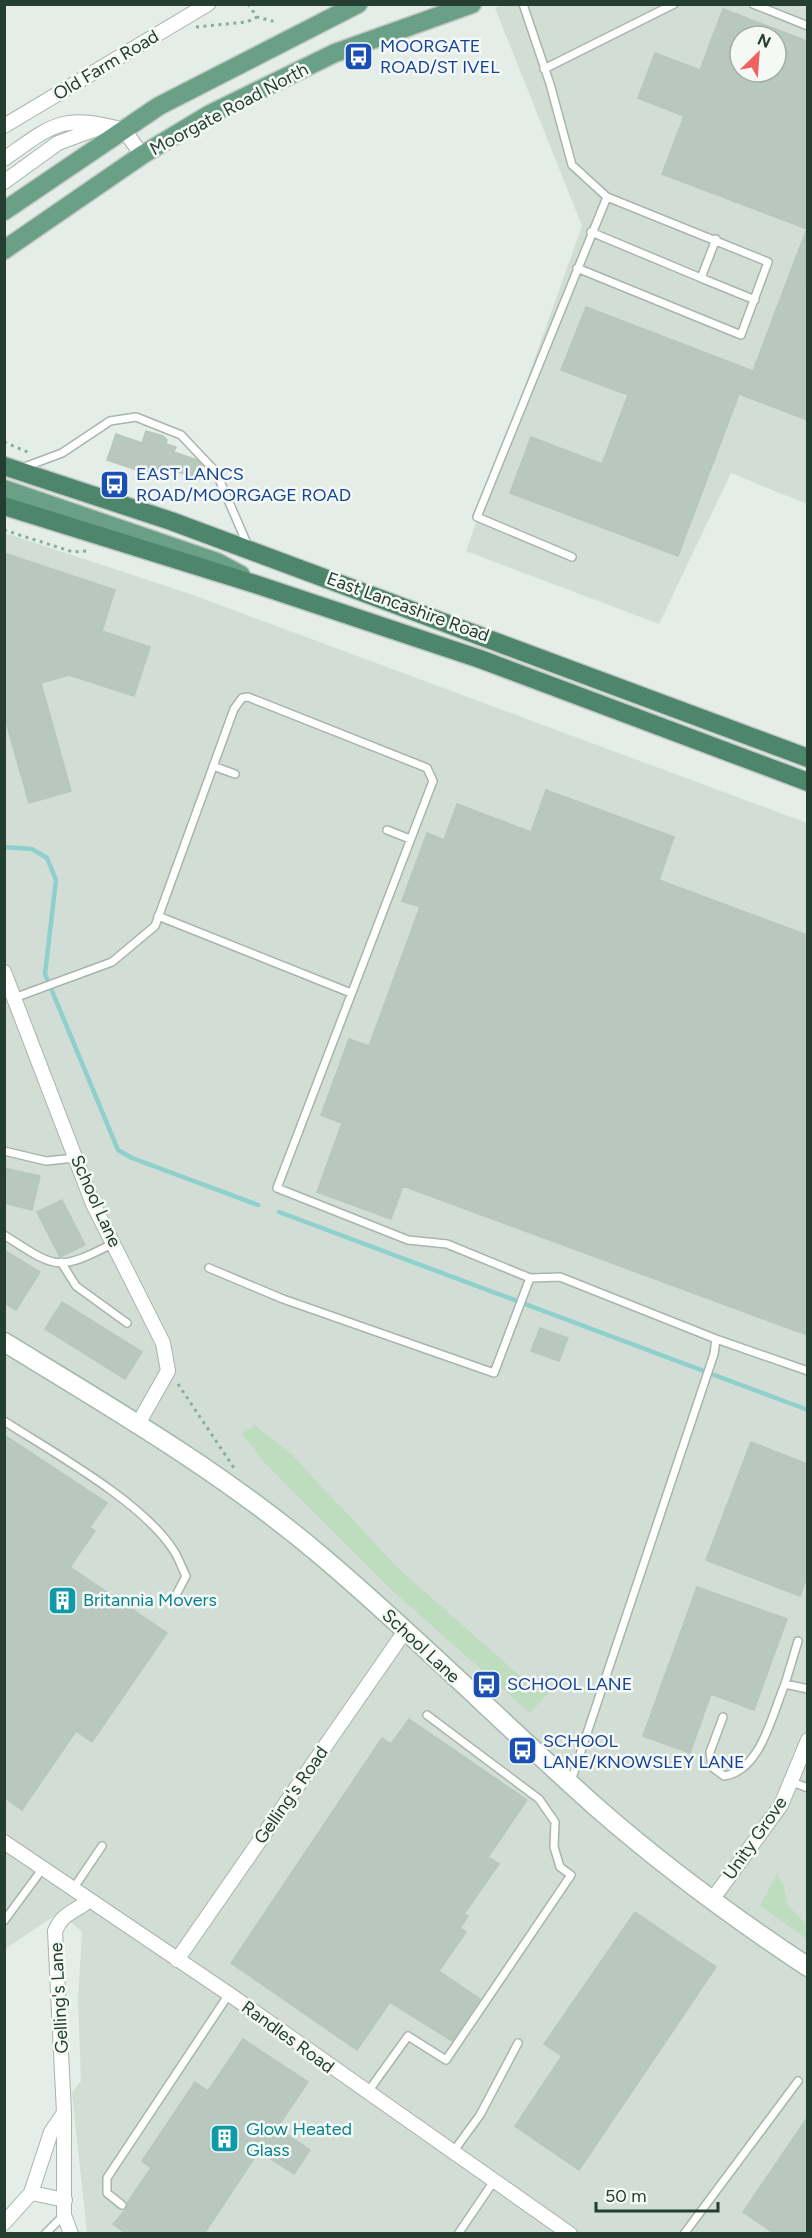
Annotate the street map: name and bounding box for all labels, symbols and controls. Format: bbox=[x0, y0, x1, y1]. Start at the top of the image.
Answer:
north arrow bbox=[728, 24, 788, 84]
street label: Old Farm Road bbox=[49, 25, 163, 105]
text: N bbox=[755, 30, 774, 52]
place label: MOORGATE ROAD/ST IVEL bbox=[380, 35, 500, 78]
bus stop icon: MOORGATE ROAD/ST IVEL bbox=[343, 40, 375, 72]
street label: Moorgate Road North bbox=[146, 58, 312, 160]
place label: EAST LANCS ROAD/MOORGAGE ROAD bbox=[136, 463, 351, 506]
bus stop icon: EAST LANCS ROAD/MOORGAGE ROAD bbox=[99, 468, 131, 500]
street label: East Lancashire Road bbox=[324, 567, 492, 647]
street label: School Lane bbox=[66, 1152, 126, 1251]
building icon: Britannia Movers bbox=[46, 1584, 78, 1616]
place label: Britannia Movers bbox=[83, 1589, 217, 1611]
street label: School Lane bbox=[377, 1604, 465, 1688]
bus stop icon: SCHOOL LANE bbox=[470, 1668, 502, 1700]
place label: SCHOOL LANE bbox=[507, 1673, 632, 1695]
place label: SCHOOL LANE/KNOWSLEY LANE bbox=[543, 1730, 745, 1773]
bus stop icon: SCHOOL LANE/KNOWSLEY LANE bbox=[506, 1735, 538, 1767]
street label: Gelling's Road bbox=[249, 1742, 333, 1848]
street label: Unity Grove bbox=[718, 1792, 792, 1884]
street label: Gelling's Lane bbox=[45, 1942, 73, 2054]
street label: Randles Road bbox=[237, 1996, 339, 2078]
place label: Glow Heated Glass bbox=[246, 2118, 352, 2161]
building icon: Glow Heated Glass bbox=[209, 2123, 241, 2155]
scale bar bbox=[596, 2175, 718, 2213]
text: 50 m bbox=[605, 2185, 647, 2207]

